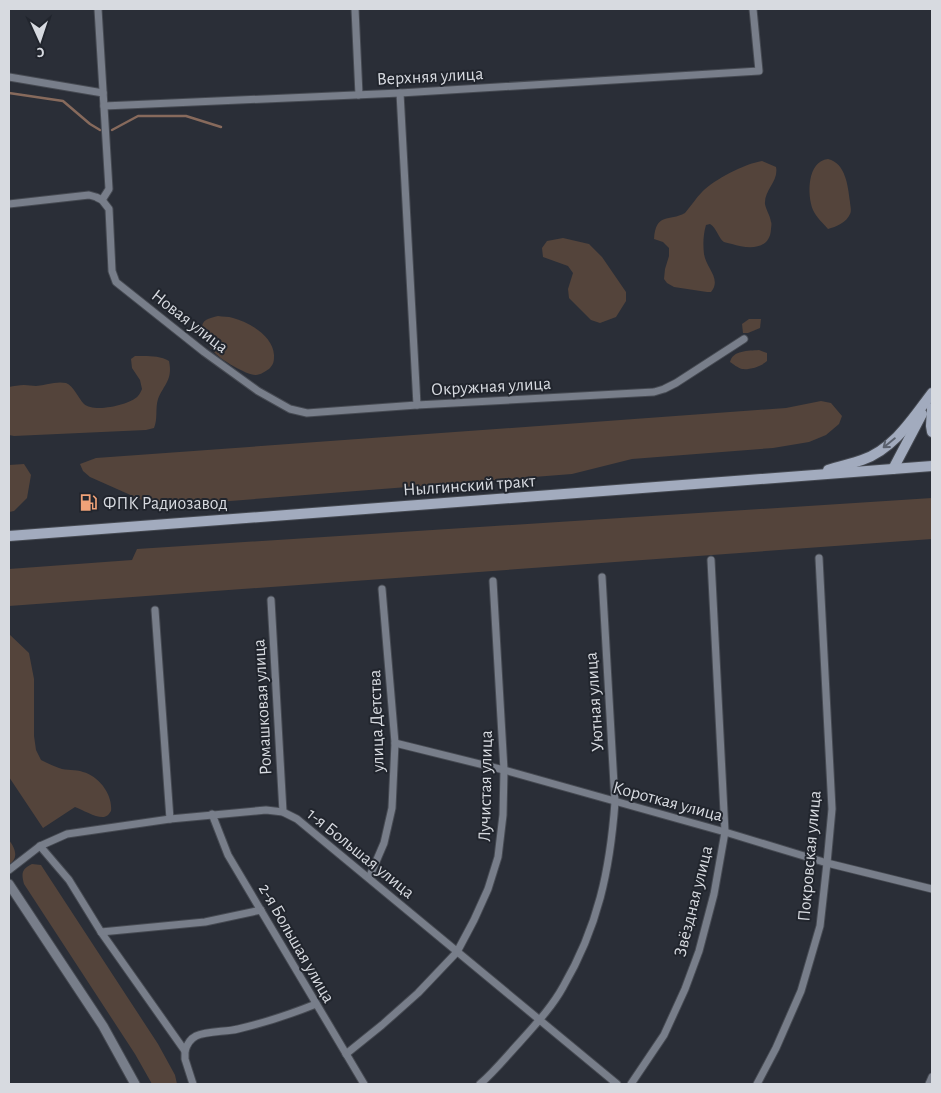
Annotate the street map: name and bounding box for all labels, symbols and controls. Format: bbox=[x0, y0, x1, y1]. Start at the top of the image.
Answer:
north arrow bbox=[15, 15, 65, 65]
text: С bbox=[36, 45, 45, 59]
street label: Верхняя улица bbox=[376, 65, 484, 89]
street label: Новая улица bbox=[148, 287, 231, 357]
street label: Окружная улица bbox=[430, 375, 552, 399]
one-way arrow bbox=[883, 437, 896, 448]
street label: Нылгинский тракт bbox=[402, 472, 536, 500]
fuel station icon: ФПК Радиозавод bbox=[79, 493, 99, 513]
place label: ФПК Радиозавод bbox=[103, 495, 227, 513]
street label: Ромашковая улица bbox=[250, 638, 276, 775]
street label: Уютная улица bbox=[583, 652, 607, 752]
street label: улица Детства bbox=[366, 669, 388, 773]
street label: Лучистая улица bbox=[476, 730, 496, 842]
street label: Короткая улица bbox=[611, 779, 725, 825]
street label: Покровская улица bbox=[795, 790, 825, 922]
street label: 1-я Большая улица bbox=[303, 805, 418, 902]
street label: Звёздная улица bbox=[671, 844, 716, 959]
street label: 2-я Большая улица bbox=[255, 881, 338, 1006]

